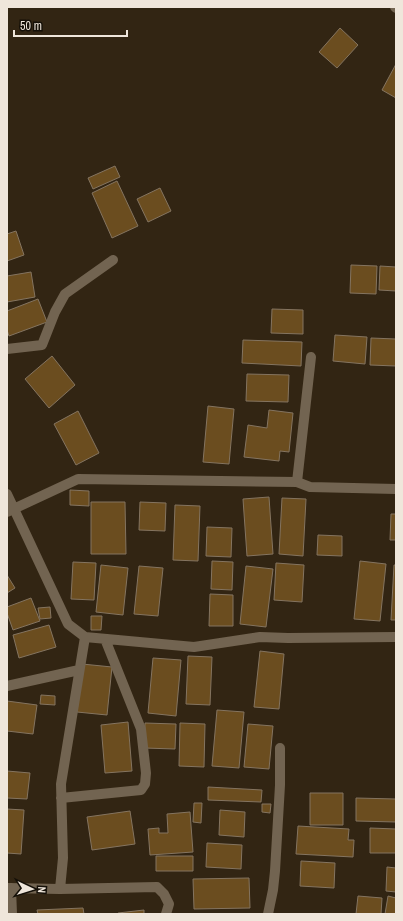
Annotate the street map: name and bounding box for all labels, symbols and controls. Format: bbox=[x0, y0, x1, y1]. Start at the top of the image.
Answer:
scale bar bbox=[14, 12, 127, 38]
text: 50 m bbox=[20, 18, 42, 34]
north arrow bbox=[12, 869, 52, 909]
text: N bbox=[35, 886, 49, 893]

